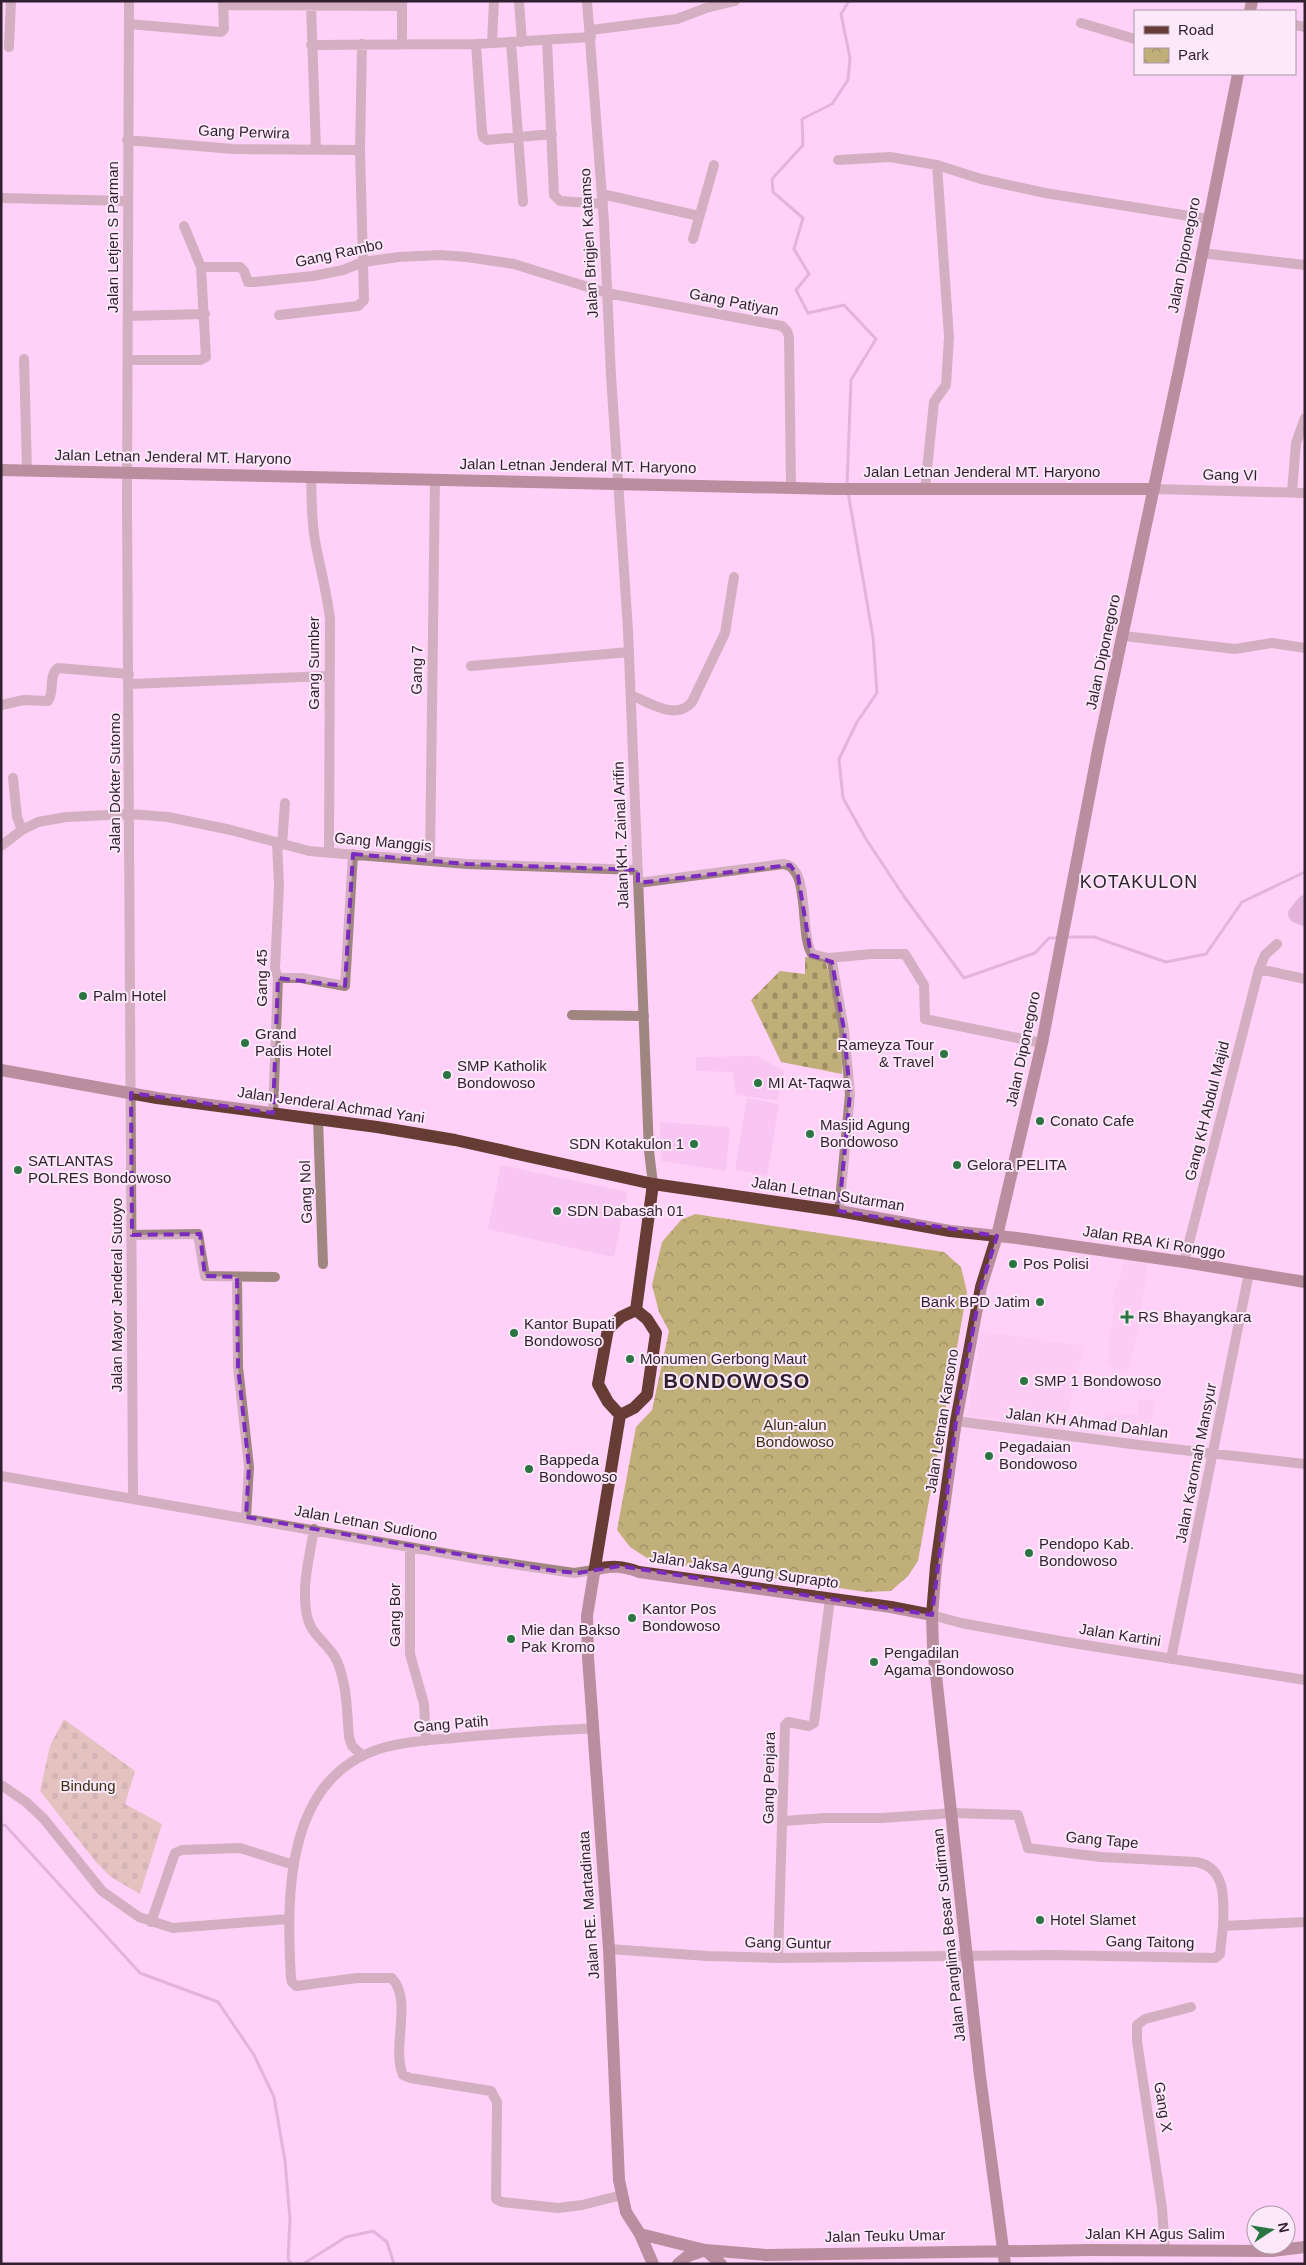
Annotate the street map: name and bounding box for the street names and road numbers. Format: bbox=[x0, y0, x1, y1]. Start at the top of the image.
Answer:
street label: Gang Perwira bbox=[198, 121, 291, 142]
street label: Jalan Letjen S Parman bbox=[104, 161, 121, 313]
street label: Jalan Brigjen Katamso bbox=[576, 168, 601, 318]
street label: Jalan Diponegoro bbox=[1164, 196, 1203, 314]
street label: Gang Rambo bbox=[293, 235, 384, 270]
street label: Gang Patiyan bbox=[688, 284, 780, 319]
street label: Jalan Letnan Jenderal MT. Haryono bbox=[54, 446, 292, 467]
street label: Jalan Letnan Jenderal MT. Haryono bbox=[459, 455, 697, 476]
street label: Jalan Letnan Jenderal MT. Haryono bbox=[864, 463, 1100, 480]
street label: Gang VI bbox=[1202, 466, 1258, 483]
street label: Jalan Diponegoro bbox=[1082, 593, 1123, 711]
street label: Gang Sumber bbox=[305, 616, 322, 710]
street label: Gang 7 bbox=[408, 645, 425, 695]
street label: Jalan Dokter Sutomo bbox=[106, 713, 123, 853]
street label: Jalan KH. Zainal Arifin bbox=[609, 761, 632, 909]
street label: Gang Manggis bbox=[334, 829, 432, 854]
street label: Gang 45 bbox=[253, 949, 270, 1007]
street label: Jalan Diponegoro bbox=[1002, 990, 1043, 1108]
street label: Gang KH Abdul Majid bbox=[1181, 1039, 1232, 1183]
street label: Jalan Jenderal Achmad Yani bbox=[236, 1083, 426, 1126]
street label: Gang Nol bbox=[296, 1160, 315, 1224]
street label: Jalan Letnan Sutarman bbox=[750, 1173, 906, 1214]
street label: Jalan Mayor Jenderal Sutoyo bbox=[108, 1198, 125, 1392]
street label: Jalan RBA Ki Ronggo bbox=[1082, 1222, 1227, 1261]
street label: Jalan Letnan Karsono bbox=[922, 1348, 961, 1494]
street label: Jalan Karomah Mansyur bbox=[1172, 1381, 1219, 1544]
street label: Jalan KH Ahmad Dahlan bbox=[1005, 1404, 1169, 1441]
street label: Jalan Letnan Sudiono bbox=[293, 1502, 439, 1543]
street label: Jalan Jaksa Agung Suprapto bbox=[648, 1548, 840, 1591]
street label: Gang Bor bbox=[386, 1583, 403, 1647]
street label: Jalan Kartini bbox=[1078, 1620, 1162, 1649]
street label: Gang Patih bbox=[413, 1712, 489, 1735]
street label: Gang Penjara bbox=[759, 1731, 778, 1824]
street label: Jalan Panglima Besar Sudirman bbox=[929, 1828, 968, 2042]
street label: Gang Tape bbox=[1065, 1828, 1139, 1851]
street label: Jalan RE. Martadinata bbox=[575, 1830, 602, 1980]
street label: Gang Taitong bbox=[1105, 1932, 1195, 1951]
street label: Gang Guntur bbox=[745, 1933, 832, 1952]
street label: Gang X bbox=[1151, 2080, 1176, 2133]
street label: Jalan KH Agus Salim bbox=[1085, 2225, 1225, 2242]
street label: Jalan Teuku Umar bbox=[825, 2226, 945, 2245]

